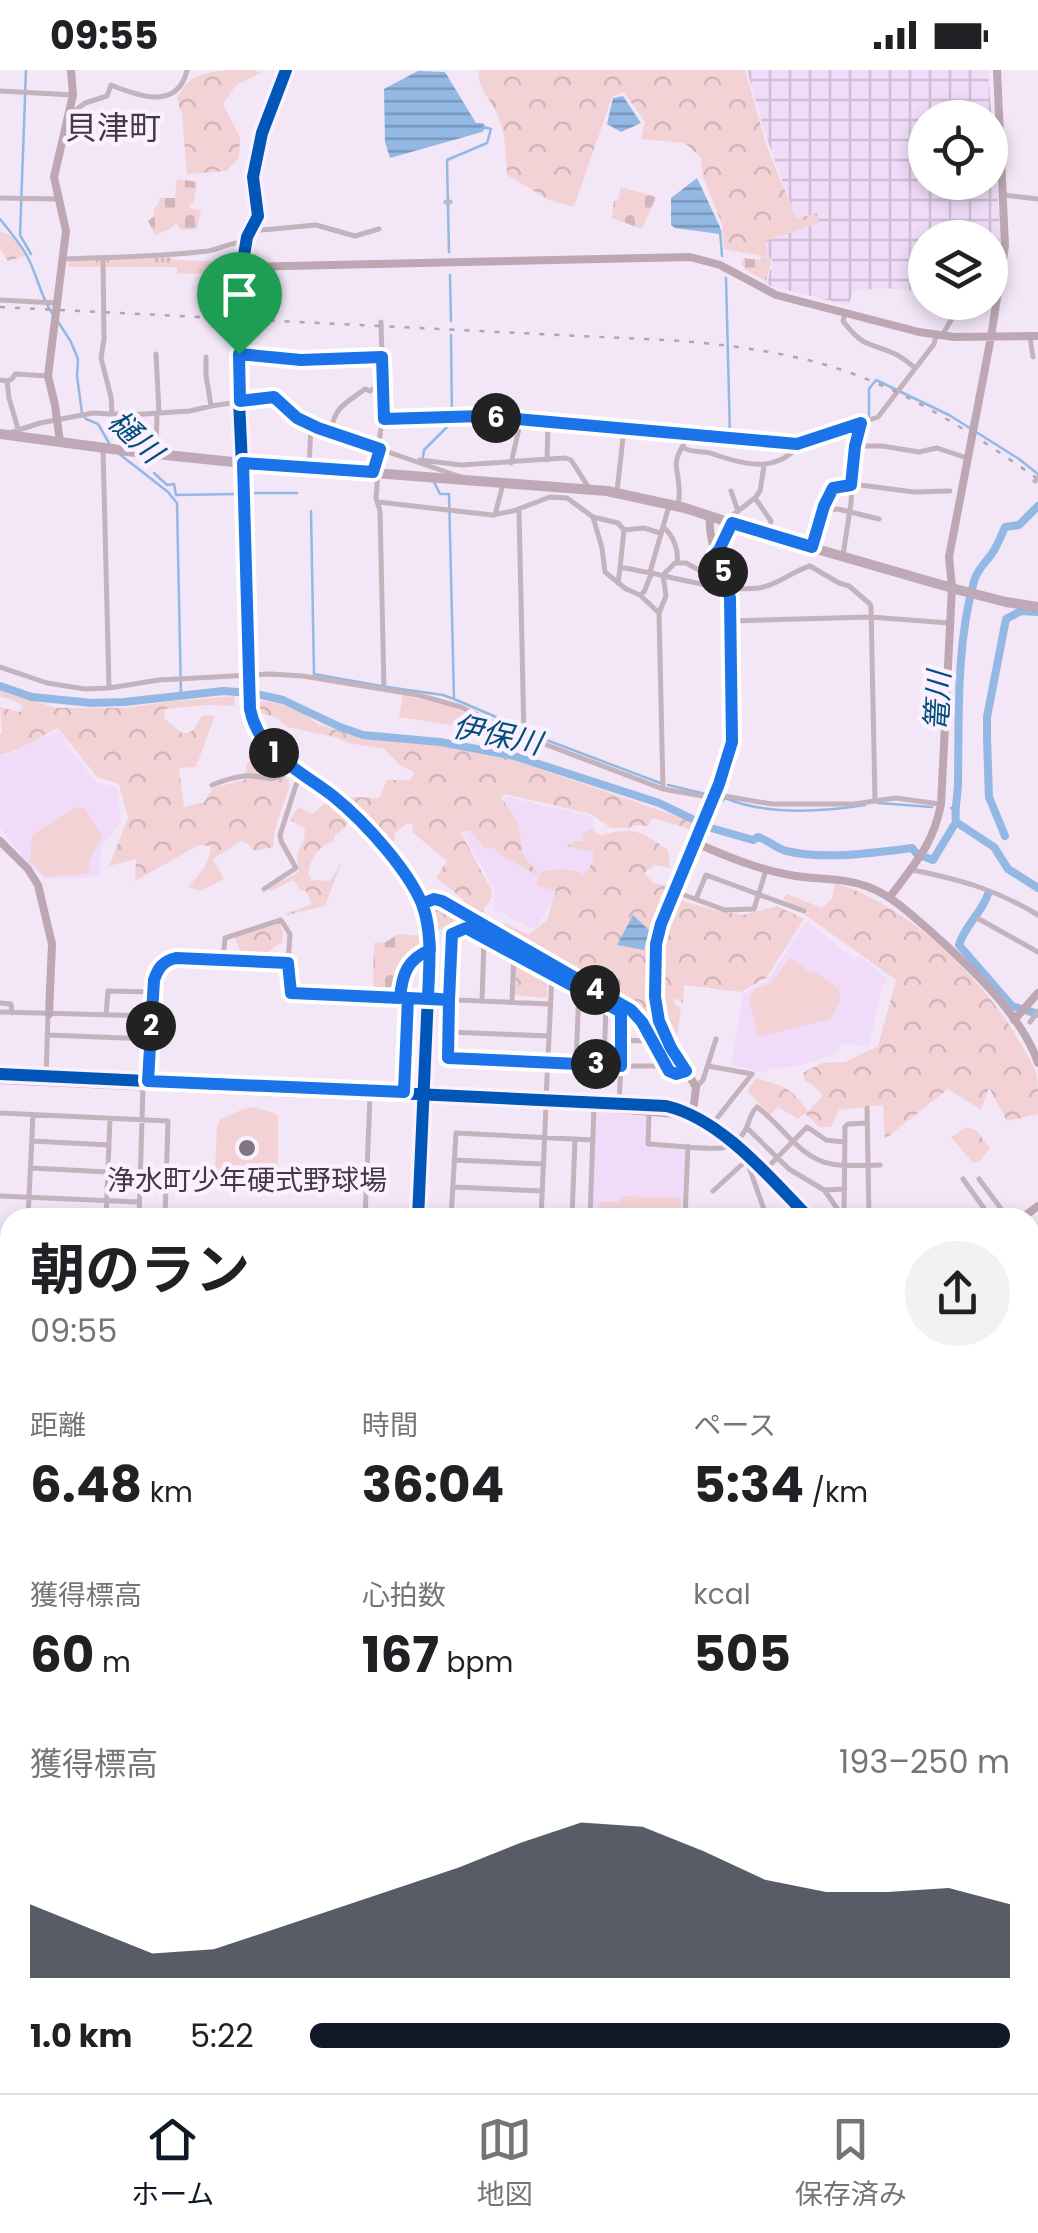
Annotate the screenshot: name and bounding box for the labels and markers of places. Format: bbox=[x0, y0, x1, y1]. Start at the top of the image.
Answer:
pin bbox=[197, 252, 282, 355]
pin: 6 bbox=[471, 393, 521, 443]
pin: 5 bbox=[698, 547, 748, 597]
pin: 1 bbox=[249, 728, 299, 778]
pin: 4 bbox=[570, 965, 620, 1015]
pin: 2 bbox=[126, 1001, 176, 1051]
pin: 3 bbox=[571, 1039, 621, 1089]
marker: 浄水町少年硬式野球場 bbox=[236, 1137, 258, 1159]
place label: 浄水町少年硬式野球場 bbox=[107, 1161, 387, 1200]

